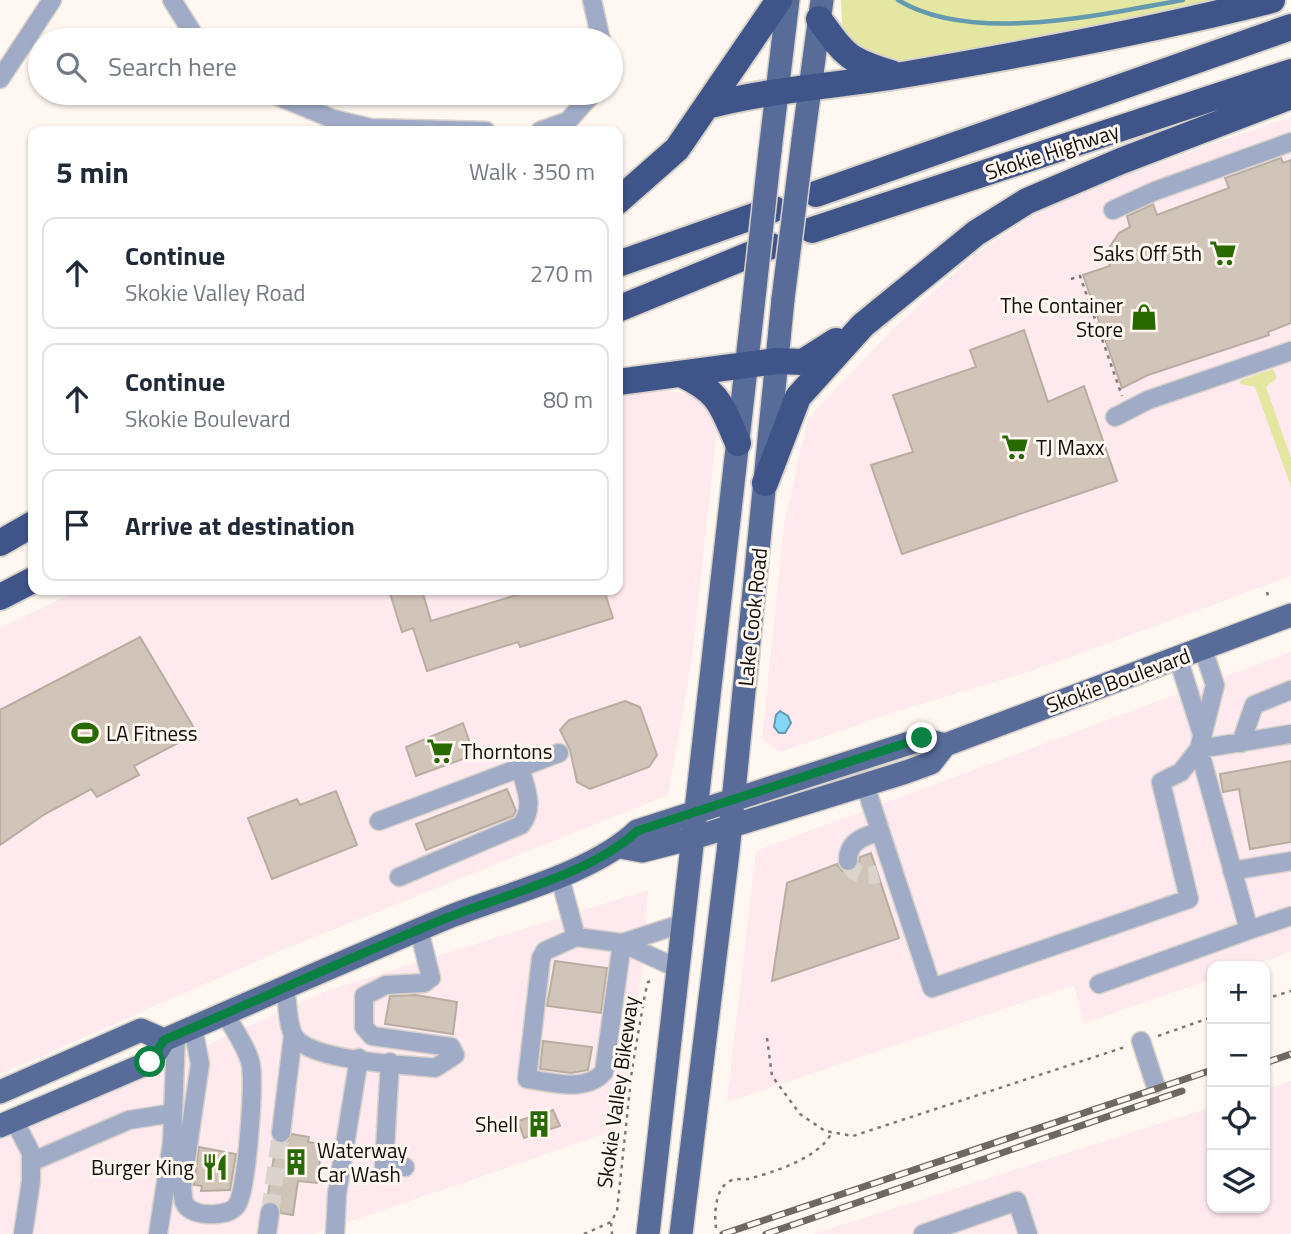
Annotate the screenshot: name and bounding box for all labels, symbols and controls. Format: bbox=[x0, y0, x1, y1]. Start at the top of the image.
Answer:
search box bbox=[28, 28, 623, 105]
text: Search here bbox=[108, 47, 237, 86]
icon: search bbox=[52, 48, 90, 86]
street label: Skokie Highway bbox=[981, 114, 1123, 188]
text: 5 min bbox=[56, 149, 129, 195]
text: Walk · 350 m bbox=[469, 154, 595, 189]
text: Continue bbox=[125, 236, 225, 275]
place label: Saks Off 5th bbox=[1093, 237, 1202, 269]
supermarket icon: Saks Off 5th bbox=[1208, 238, 1238, 268]
icon: ahead bbox=[58, 254, 96, 292]
text: 270 m bbox=[530, 256, 593, 291]
text: Skokie Valley Road bbox=[125, 275, 305, 310]
place label: The Container Store bbox=[1000, 289, 1123, 345]
shop icon: The Container Store bbox=[1129, 302, 1159, 332]
text: Continue bbox=[125, 362, 225, 401]
icon: ahead bbox=[58, 380, 96, 418]
text: 80 m bbox=[543, 382, 593, 417]
text: Skokie Boulevard bbox=[125, 401, 291, 436]
place label: TJ Maxx bbox=[1036, 431, 1105, 463]
supermarket icon: TJ Maxx bbox=[1000, 432, 1030, 462]
icon: arrive bbox=[58, 506, 96, 544]
text: Arrive at destination bbox=[125, 506, 355, 545]
street label: Lake Cook Road bbox=[729, 546, 775, 688]
street label: Skokie Boulevard bbox=[1042, 639, 1194, 721]
place label: LA Fitness bbox=[106, 717, 198, 749]
sports icon: LA Fitness bbox=[70, 718, 100, 748]
route end bbox=[906, 722, 937, 753]
place label: Thorntons bbox=[461, 735, 552, 767]
supermarket icon: Thorntons bbox=[425, 736, 455, 766]
map controls bbox=[1207, 961, 1270, 1213]
button: + bbox=[1207, 961, 1270, 1024]
street label: Skokie Valley Bikeway bbox=[588, 994, 646, 1190]
button: − bbox=[1207, 1024, 1270, 1087]
route start bbox=[134, 1046, 165, 1077]
button: locate bbox=[1207, 1087, 1270, 1150]
place label: Shell bbox=[475, 1108, 518, 1140]
building icon: Shell bbox=[524, 1109, 554, 1139]
place label: Waterway Car Wash bbox=[317, 1134, 408, 1190]
building icon: Waterway Car Wash bbox=[281, 1147, 311, 1177]
button: layers bbox=[1207, 1150, 1270, 1213]
place label: Burger King bbox=[91, 1151, 194, 1183]
restaurant icon: Burger King bbox=[200, 1152, 230, 1182]

